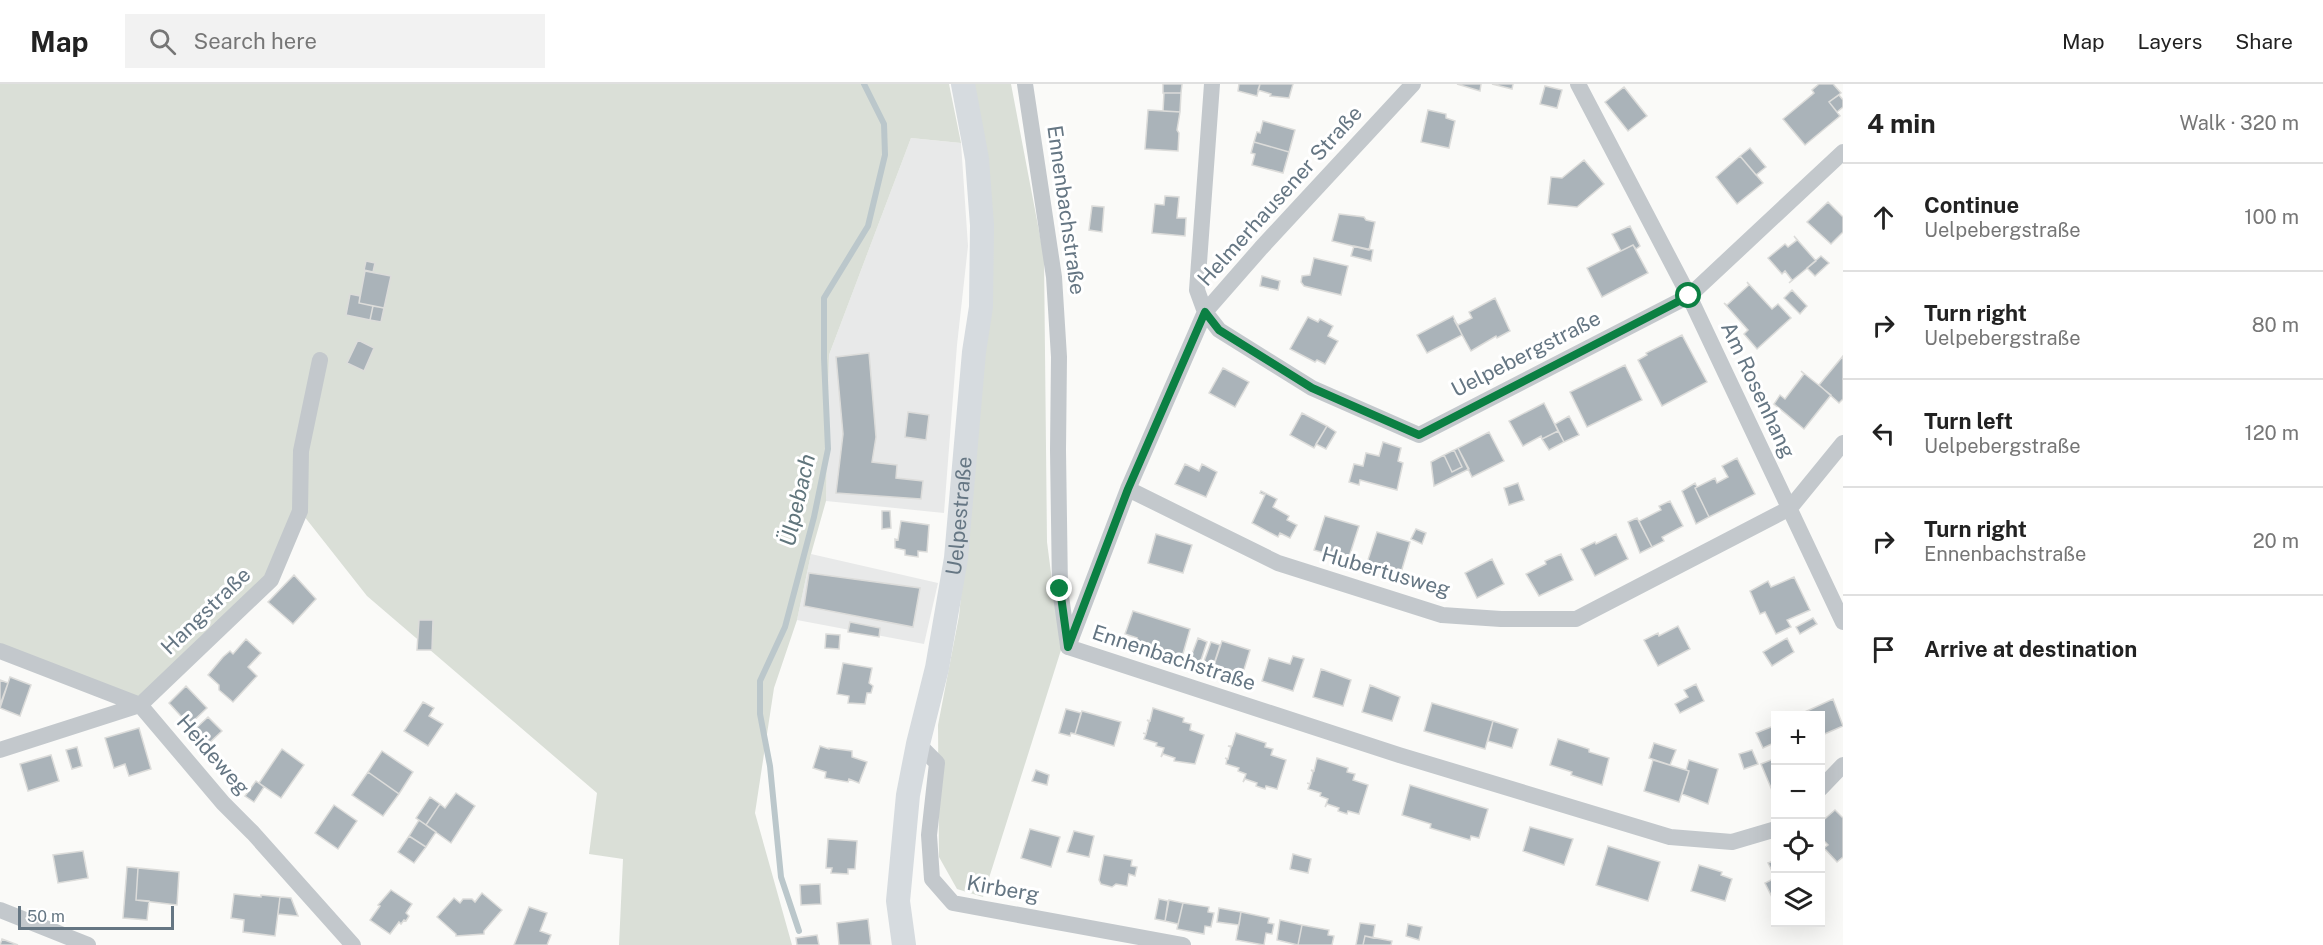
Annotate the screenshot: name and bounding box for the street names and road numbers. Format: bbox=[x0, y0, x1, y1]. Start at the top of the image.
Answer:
street label: Helmerhausener Straße bbox=[1192, 100, 1367, 291]
street label: Ennenbachstraße bbox=[1042, 124, 1091, 296]
street label: Uelpebergstraße bbox=[1447, 305, 1605, 402]
street label: Am Rosenhang bbox=[1716, 318, 1801, 462]
street label: Uelpestraße bbox=[940, 455, 977, 577]
street label: Hubertusweg bbox=[1319, 541, 1453, 602]
street label: Hangstraße bbox=[156, 562, 256, 659]
street label: Ennenbachstraße bbox=[1089, 619, 1259, 696]
street label: Heideweg bbox=[172, 709, 255, 800]
street label: Kirberg bbox=[965, 870, 1041, 907]

